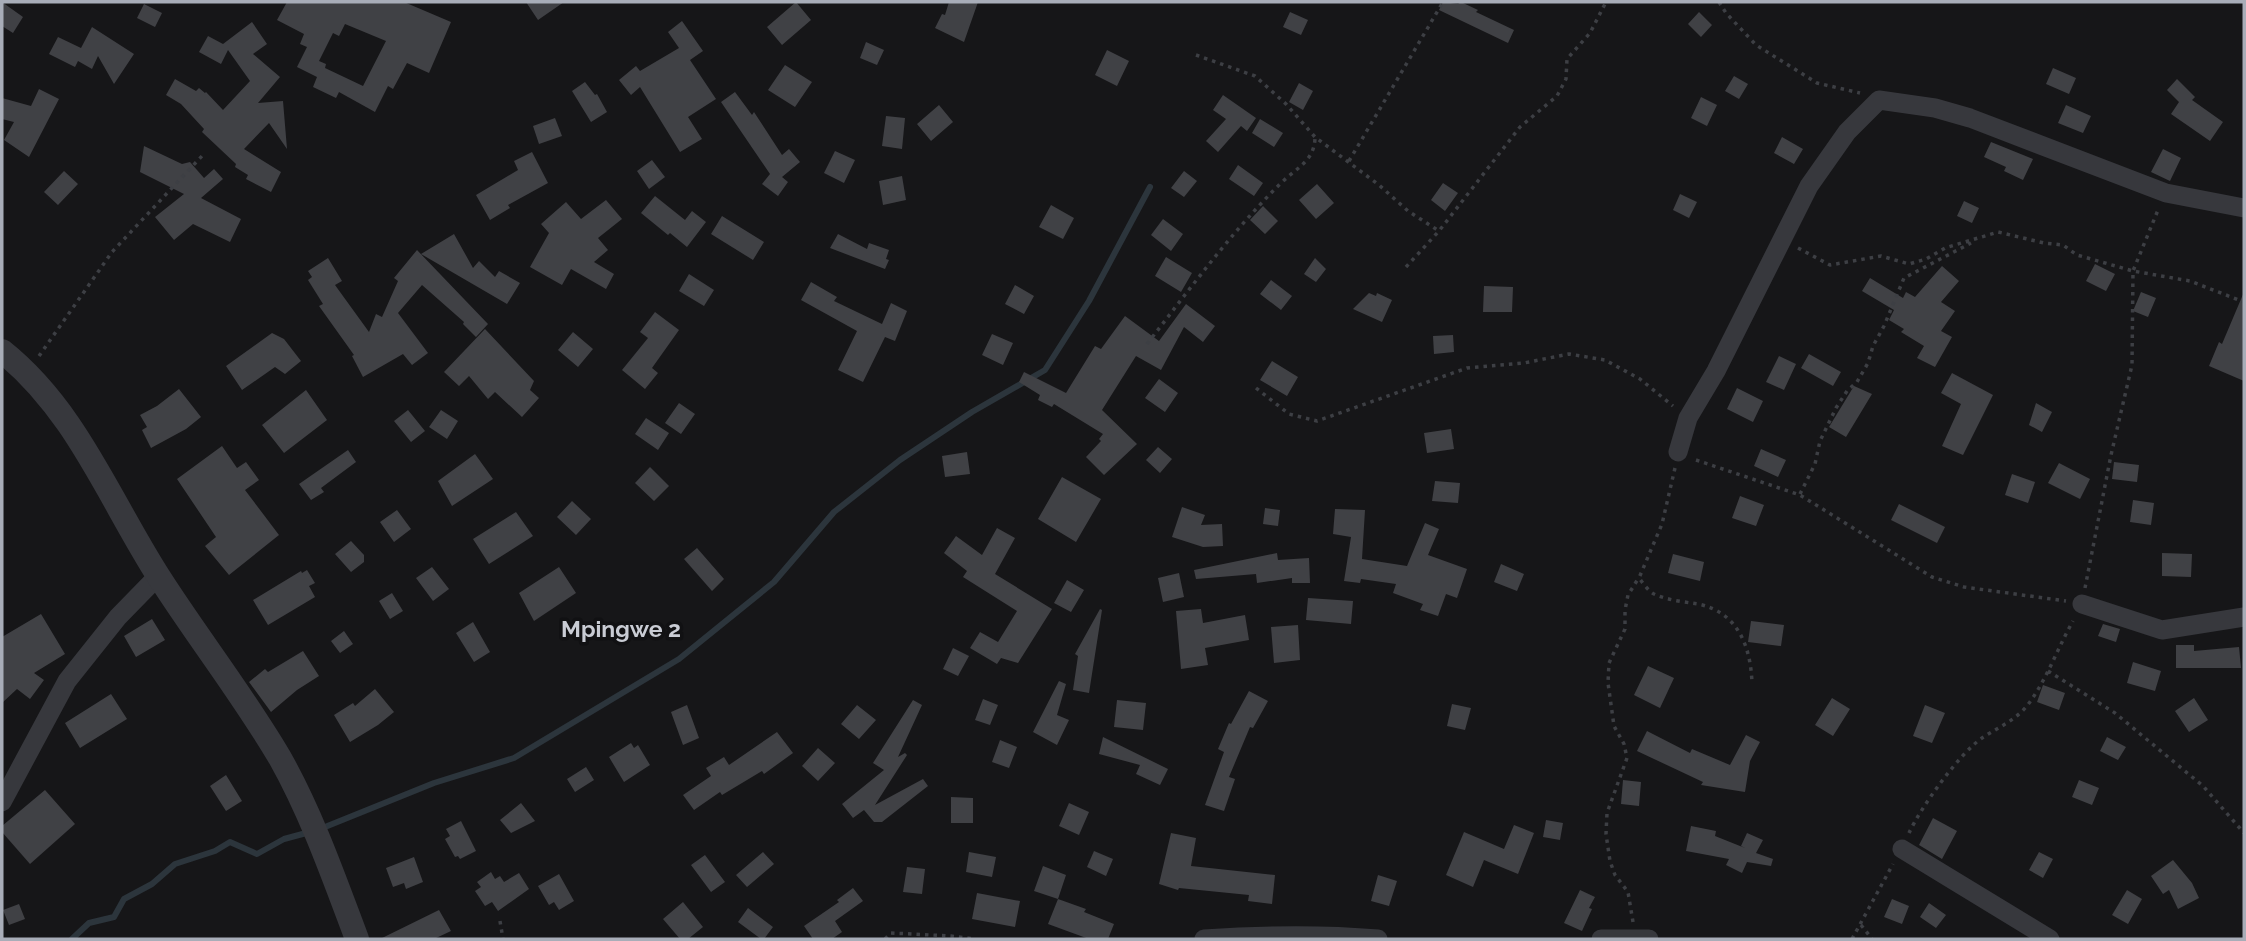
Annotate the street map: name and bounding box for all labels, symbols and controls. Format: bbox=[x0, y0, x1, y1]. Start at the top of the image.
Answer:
district label: Mpingwe 2 bbox=[561, 615, 681, 642]

